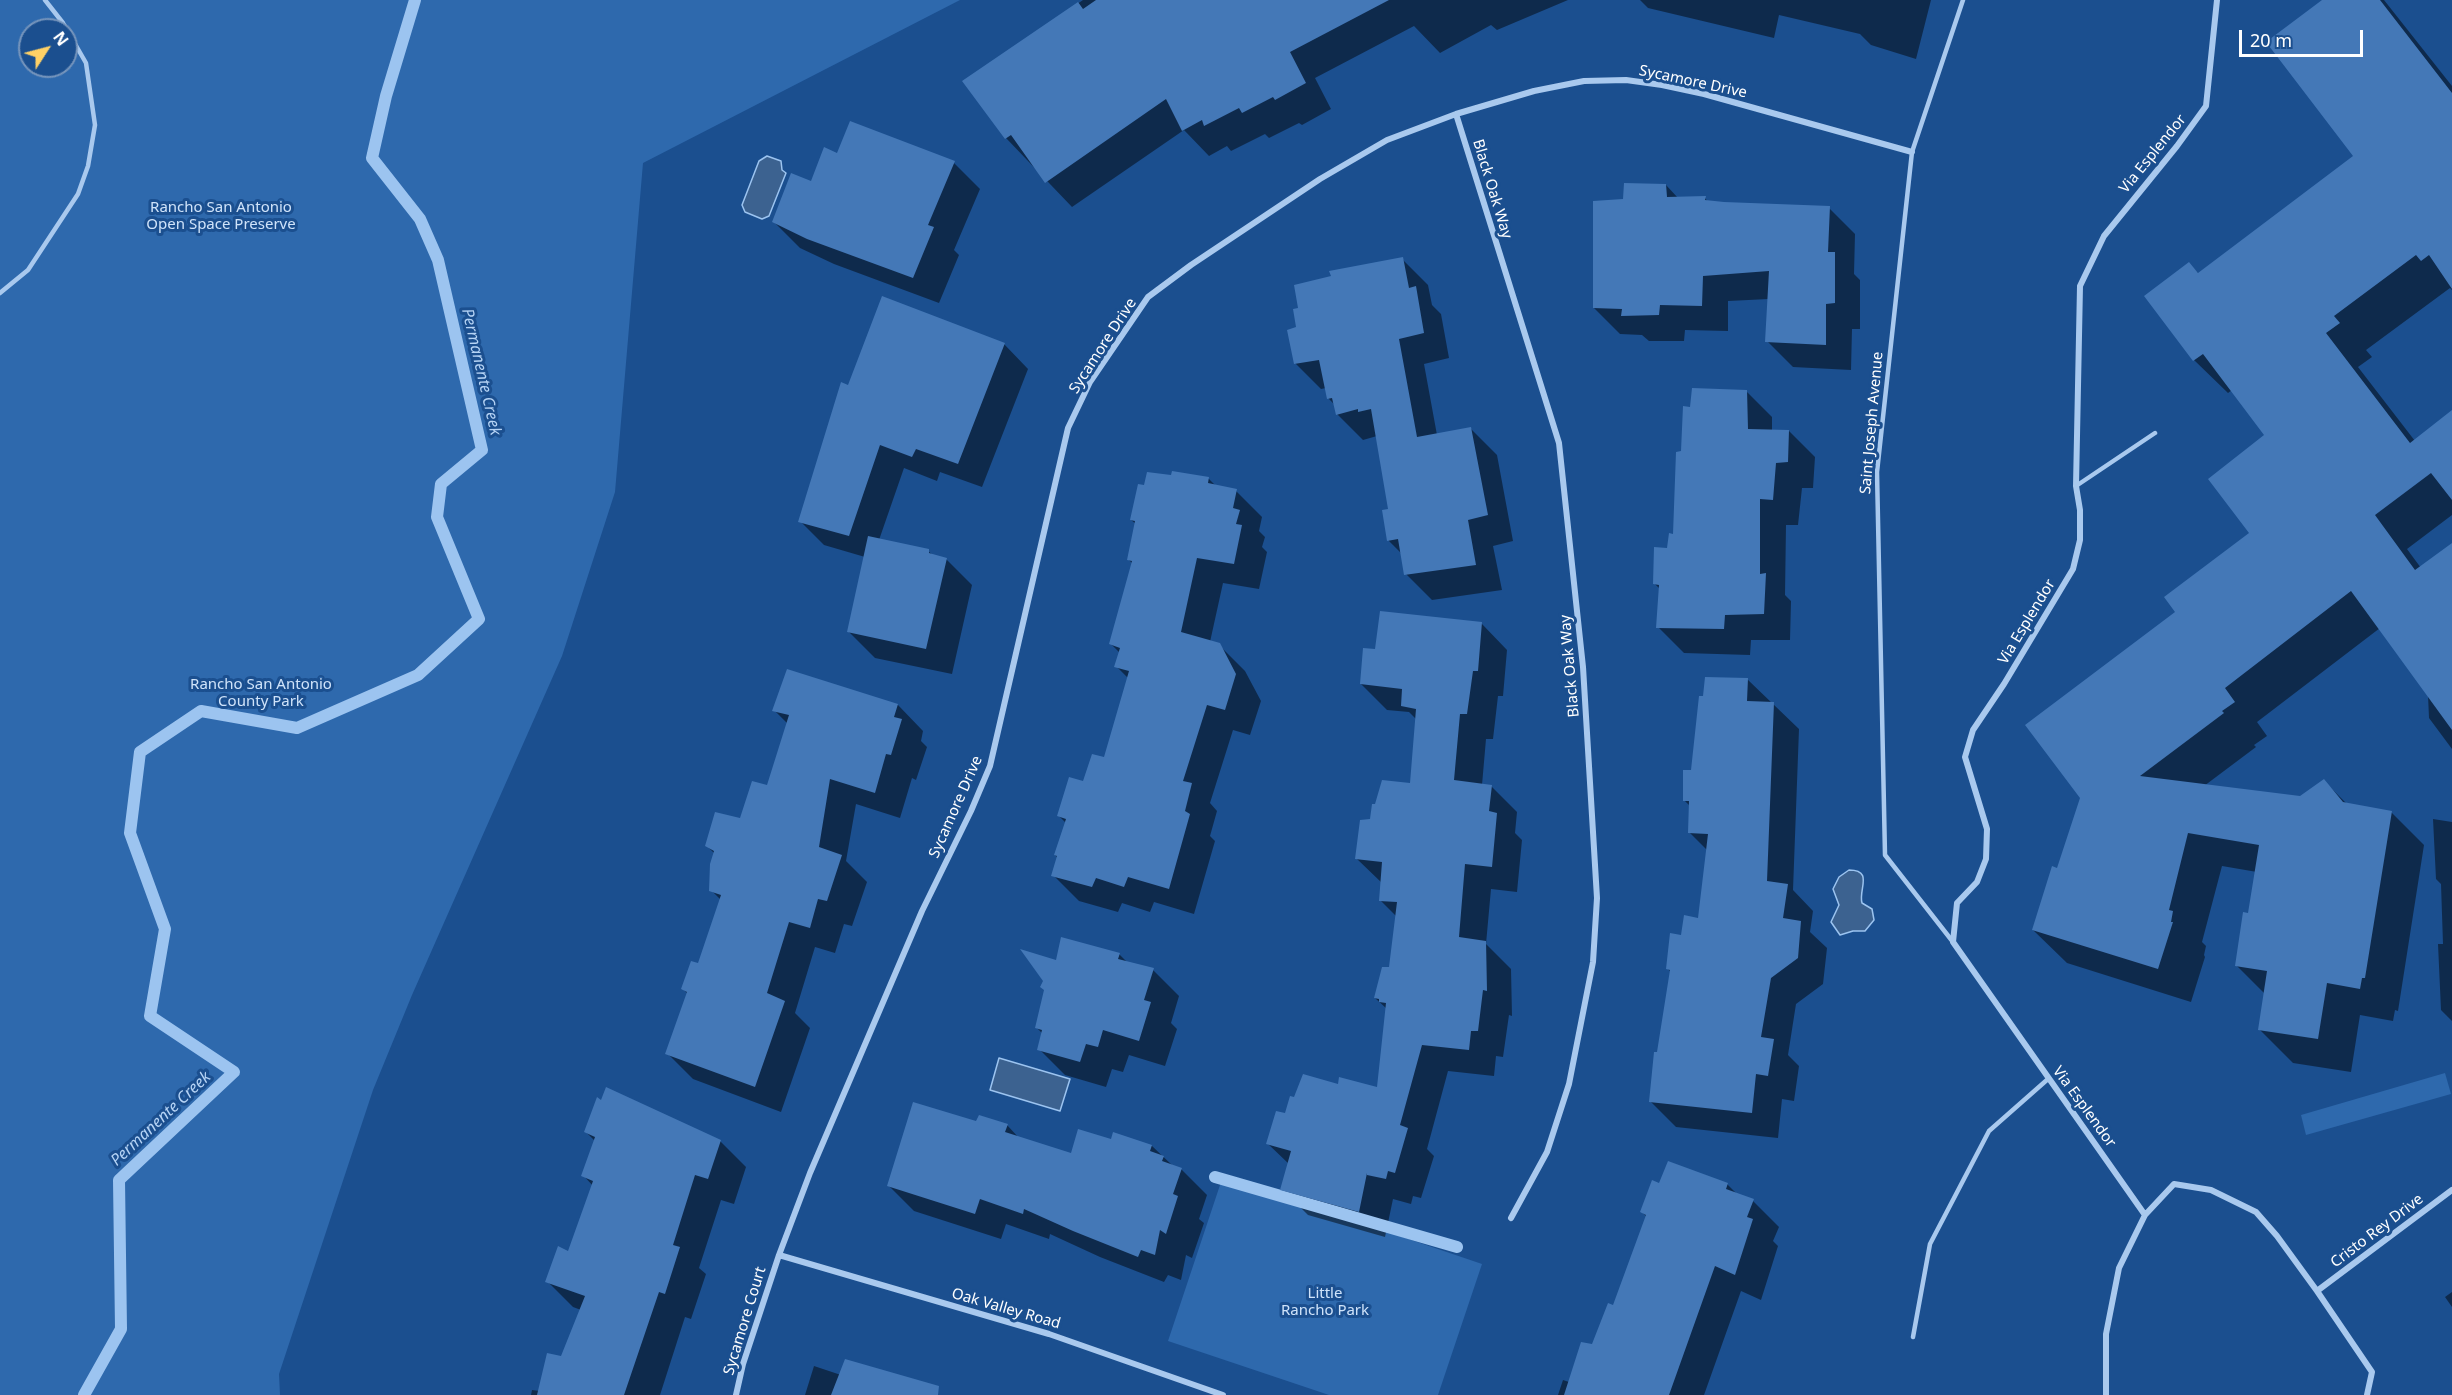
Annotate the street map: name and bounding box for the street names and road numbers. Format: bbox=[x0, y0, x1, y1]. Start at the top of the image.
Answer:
street label: Sycamore Drive bbox=[1637, 62, 1749, 102]
street label: Via Esplendor bbox=[2116, 111, 2190, 197]
street label: Black Oak Way bbox=[1468, 137, 1516, 241]
street label: Sycamore Drive bbox=[1066, 295, 1140, 397]
street label: Saint Joseph Avenue bbox=[1857, 351, 1887, 495]
street label: Via Esplendor bbox=[1995, 576, 2059, 668]
street label: Black Oak Way bbox=[1557, 614, 1583, 718]
street label: Sycamore Drive bbox=[925, 753, 987, 861]
street label: Via Esplendor bbox=[2048, 1063, 2120, 1151]
street label: Cristo Rey Drive bbox=[2327, 1190, 2427, 1272]
street label: Sycamore Court bbox=[720, 1265, 770, 1377]
street label: Oak Valley Road bbox=[949, 1285, 1063, 1333]

